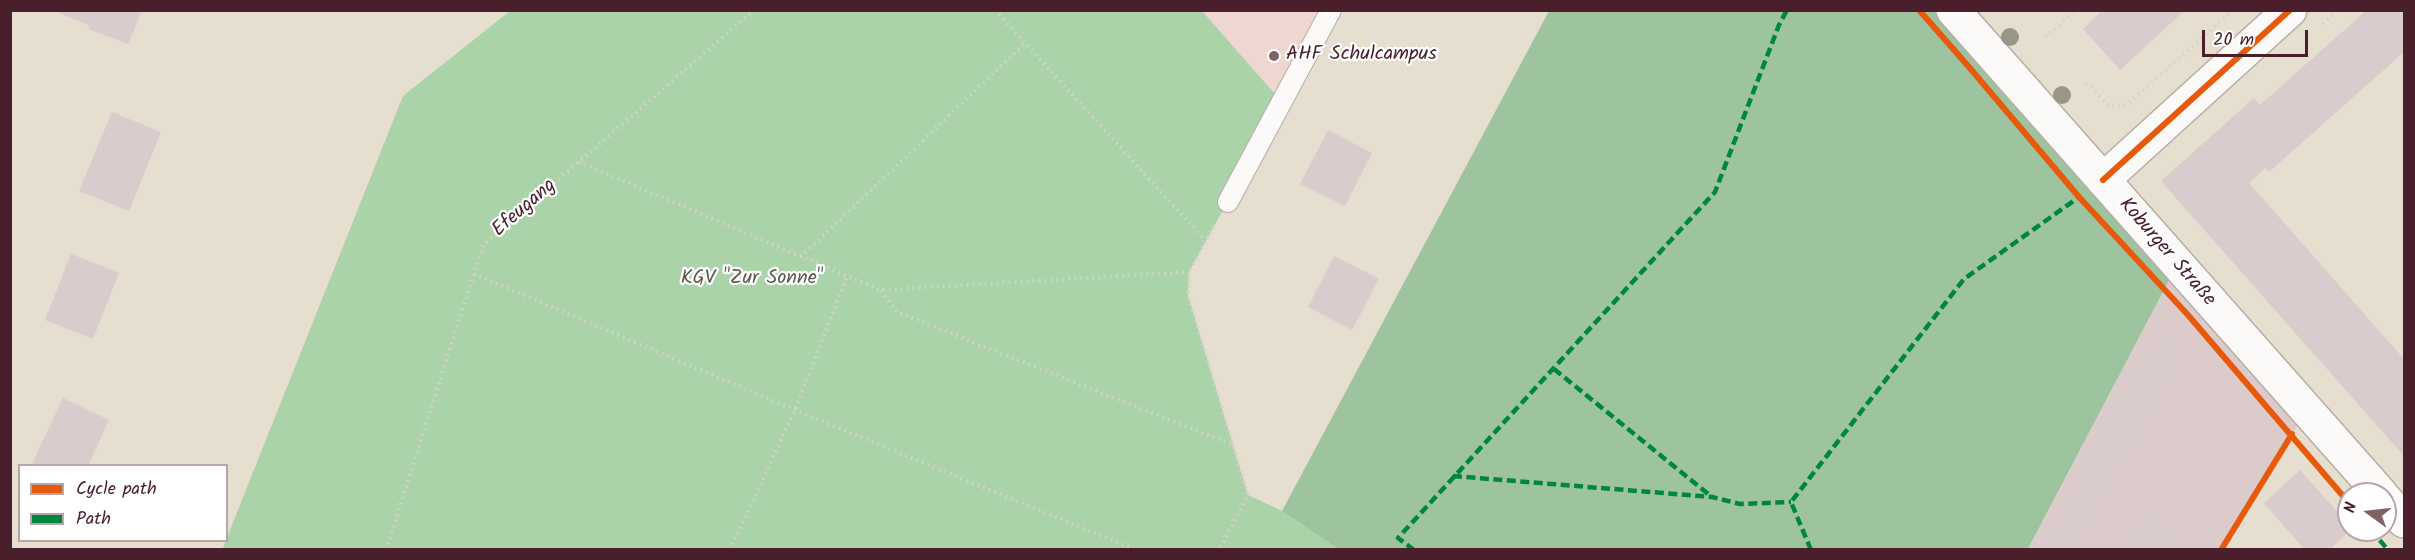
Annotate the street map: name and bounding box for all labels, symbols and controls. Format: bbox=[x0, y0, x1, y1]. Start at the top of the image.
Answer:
scale bar bbox=[2205, 18, 2312, 56]
text: 20 m bbox=[2213, 26, 2254, 55]
place label: AHF Schulcampus bbox=[1286, 44, 1437, 68]
marker: AHF Schulcampus bbox=[1267, 49, 1281, 63]
street label: Efeugang bbox=[488, 175, 562, 243]
street label: Koburger Straße bbox=[2112, 194, 2220, 312]
park label: KGV "Zur Sonne" bbox=[681, 268, 823, 292]
legend bbox=[18, 464, 228, 542]
text: Cycle path bbox=[76, 475, 157, 504]
north arrow bbox=[2337, 482, 2397, 542]
text: N bbox=[2338, 500, 2364, 516]
text: Path bbox=[76, 505, 111, 534]

